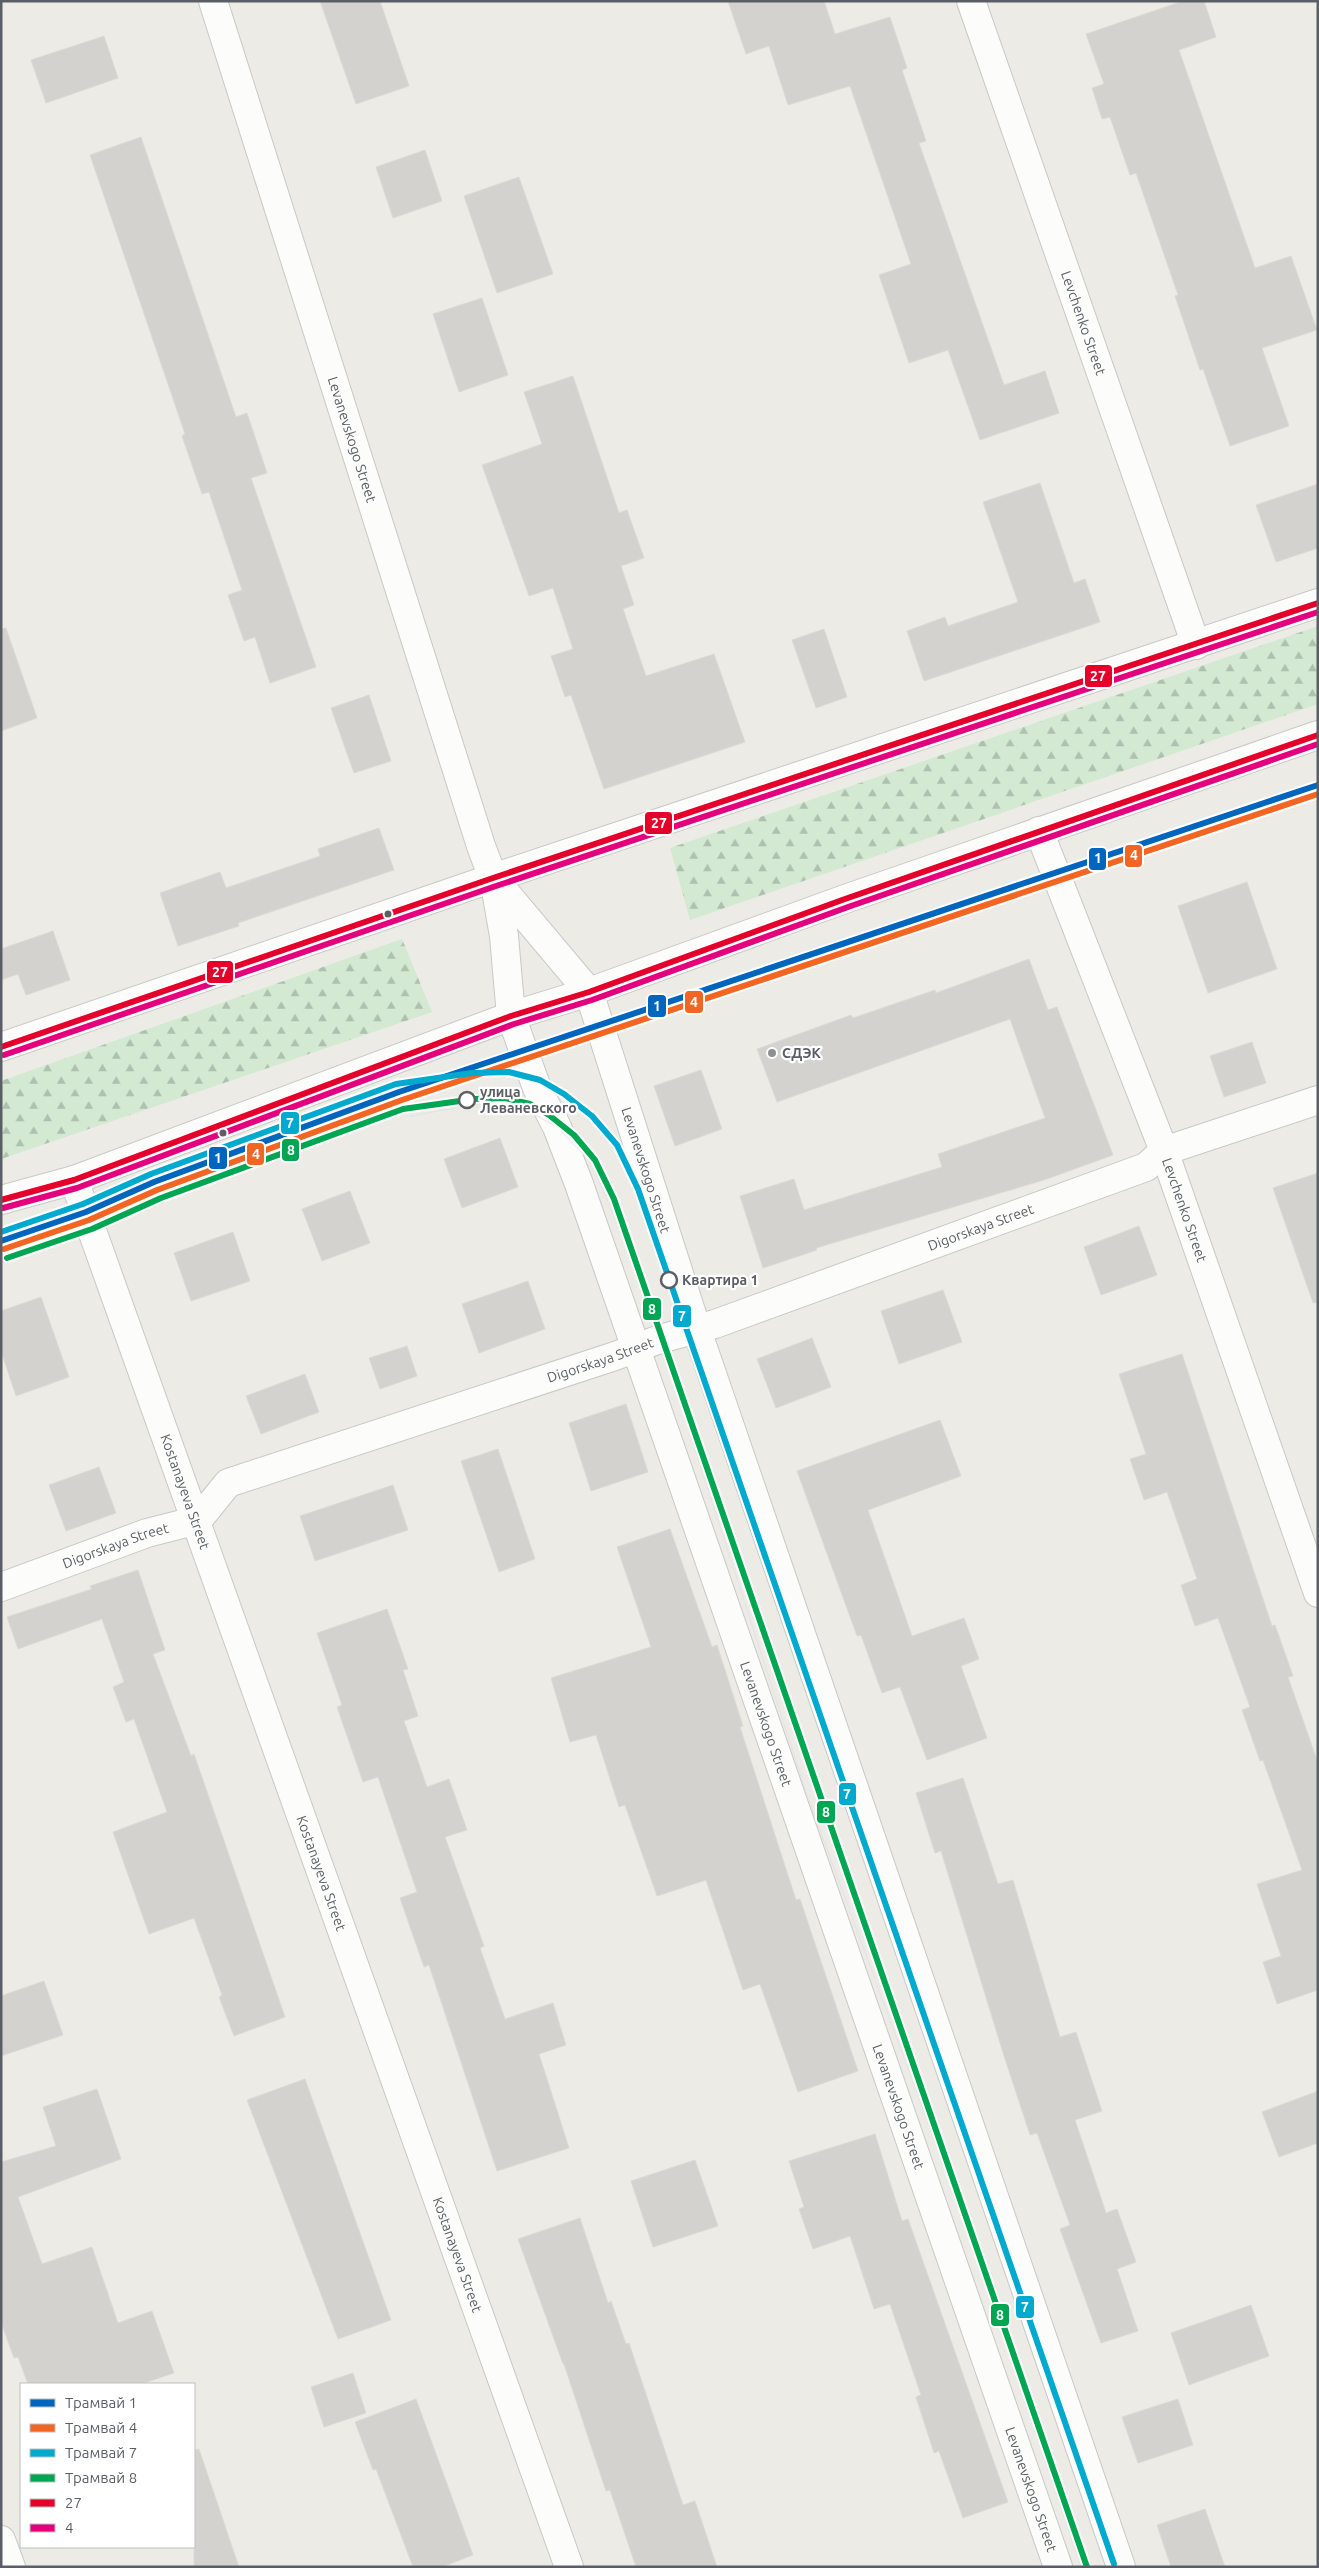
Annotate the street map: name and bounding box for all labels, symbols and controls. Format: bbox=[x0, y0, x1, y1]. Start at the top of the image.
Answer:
street label: Levchenko Street bbox=[1058, 269, 1109, 378]
street label: Levanevskogo Street bbox=[325, 375, 380, 505]
line badge: 27 bbox=[1084, 664, 1113, 688]
text: 27 bbox=[1090, 668, 1106, 684]
line badge: 27 bbox=[644, 811, 673, 835]
text: 27 bbox=[651, 815, 667, 831]
line badge: 4 bbox=[1124, 844, 1143, 868]
line badge: 1 bbox=[1088, 847, 1107, 871]
text: 4 bbox=[1130, 847, 1138, 863]
text: 1 bbox=[1094, 850, 1102, 866]
unlabelled marker bbox=[383, 909, 393, 919]
line badge: 27 bbox=[206, 960, 234, 984]
text: 27 bbox=[212, 964, 228, 980]
line badge: 4 bbox=[684, 990, 704, 1014]
line badge: 1 bbox=[647, 994, 667, 1018]
text: 4 bbox=[690, 994, 698, 1010]
text: 1 bbox=[653, 998, 661, 1014]
place label: СДЭК bbox=[782, 1045, 822, 1061]
marker: СДЭК bbox=[766, 1047, 778, 1059]
place label: улица Леваневского bbox=[480, 1084, 577, 1116]
marker: улица Леваневского bbox=[458, 1091, 476, 1109]
street label: Levanevskogo Street bbox=[618, 1105, 674, 1235]
line badge: 7 bbox=[280, 1111, 300, 1135]
text: 7 bbox=[286, 1115, 294, 1131]
unlabelled marker bbox=[218, 1128, 228, 1138]
line badge: 8 bbox=[281, 1138, 300, 1162]
line badge: 4 bbox=[246, 1142, 265, 1166]
text: 8 bbox=[287, 1142, 295, 1158]
line badge: 1 bbox=[208, 1146, 228, 1170]
text: 4 bbox=[252, 1146, 260, 1162]
text: 1 bbox=[214, 1150, 222, 1166]
street label: Levchenko Street bbox=[1159, 1156, 1210, 1265]
street label: Digorskaya Street bbox=[925, 1200, 1036, 1254]
marker: Квартира 1 bbox=[660, 1271, 678, 1289]
place label: Квартира 1 bbox=[682, 1272, 758, 1288]
line badge: 8 bbox=[642, 1297, 662, 1321]
text: 8 bbox=[648, 1301, 656, 1317]
line badge: 7 bbox=[672, 1304, 692, 1328]
text: 7 bbox=[678, 1308, 686, 1324]
street label: Digorskaya Street bbox=[545, 1334, 656, 1386]
street label: Kostanayeva Street bbox=[157, 1432, 213, 1552]
street label: Digorskaya Street bbox=[60, 1520, 171, 1572]
street label: Levanevskogo Street bbox=[737, 1659, 795, 1789]
line badge: 7 bbox=[838, 1782, 857, 1806]
text: 7 bbox=[843, 1786, 851, 1802]
line badge: 8 bbox=[816, 1800, 836, 1824]
text: 8 bbox=[822, 1804, 830, 1820]
street label: Kostanayeva Street bbox=[293, 1813, 349, 1933]
street label: Levanevskogo Street bbox=[870, 2042, 928, 2172]
street label: Kostanayeva Street bbox=[430, 2195, 486, 2315]
line badge: 7 bbox=[1015, 2295, 1035, 2319]
text: 7 bbox=[1021, 2299, 1029, 2315]
line badge: 8 bbox=[990, 2303, 1010, 2327]
text: 8 bbox=[996, 2307, 1004, 2323]
legend bbox=[20, 2383, 195, 2548]
text: Трамвай 1 bbox=[65, 2394, 137, 2411]
text: Трамвай 4 bbox=[65, 2419, 137, 2436]
street label: Levanevskogo Street bbox=[1002, 2425, 1060, 2554]
text: Трамвай 7 bbox=[65, 2444, 137, 2461]
text: Трамвай 8 bbox=[65, 2469, 137, 2486]
text: 27 bbox=[65, 2494, 82, 2511]
text: 4 bbox=[65, 2519, 73, 2536]

